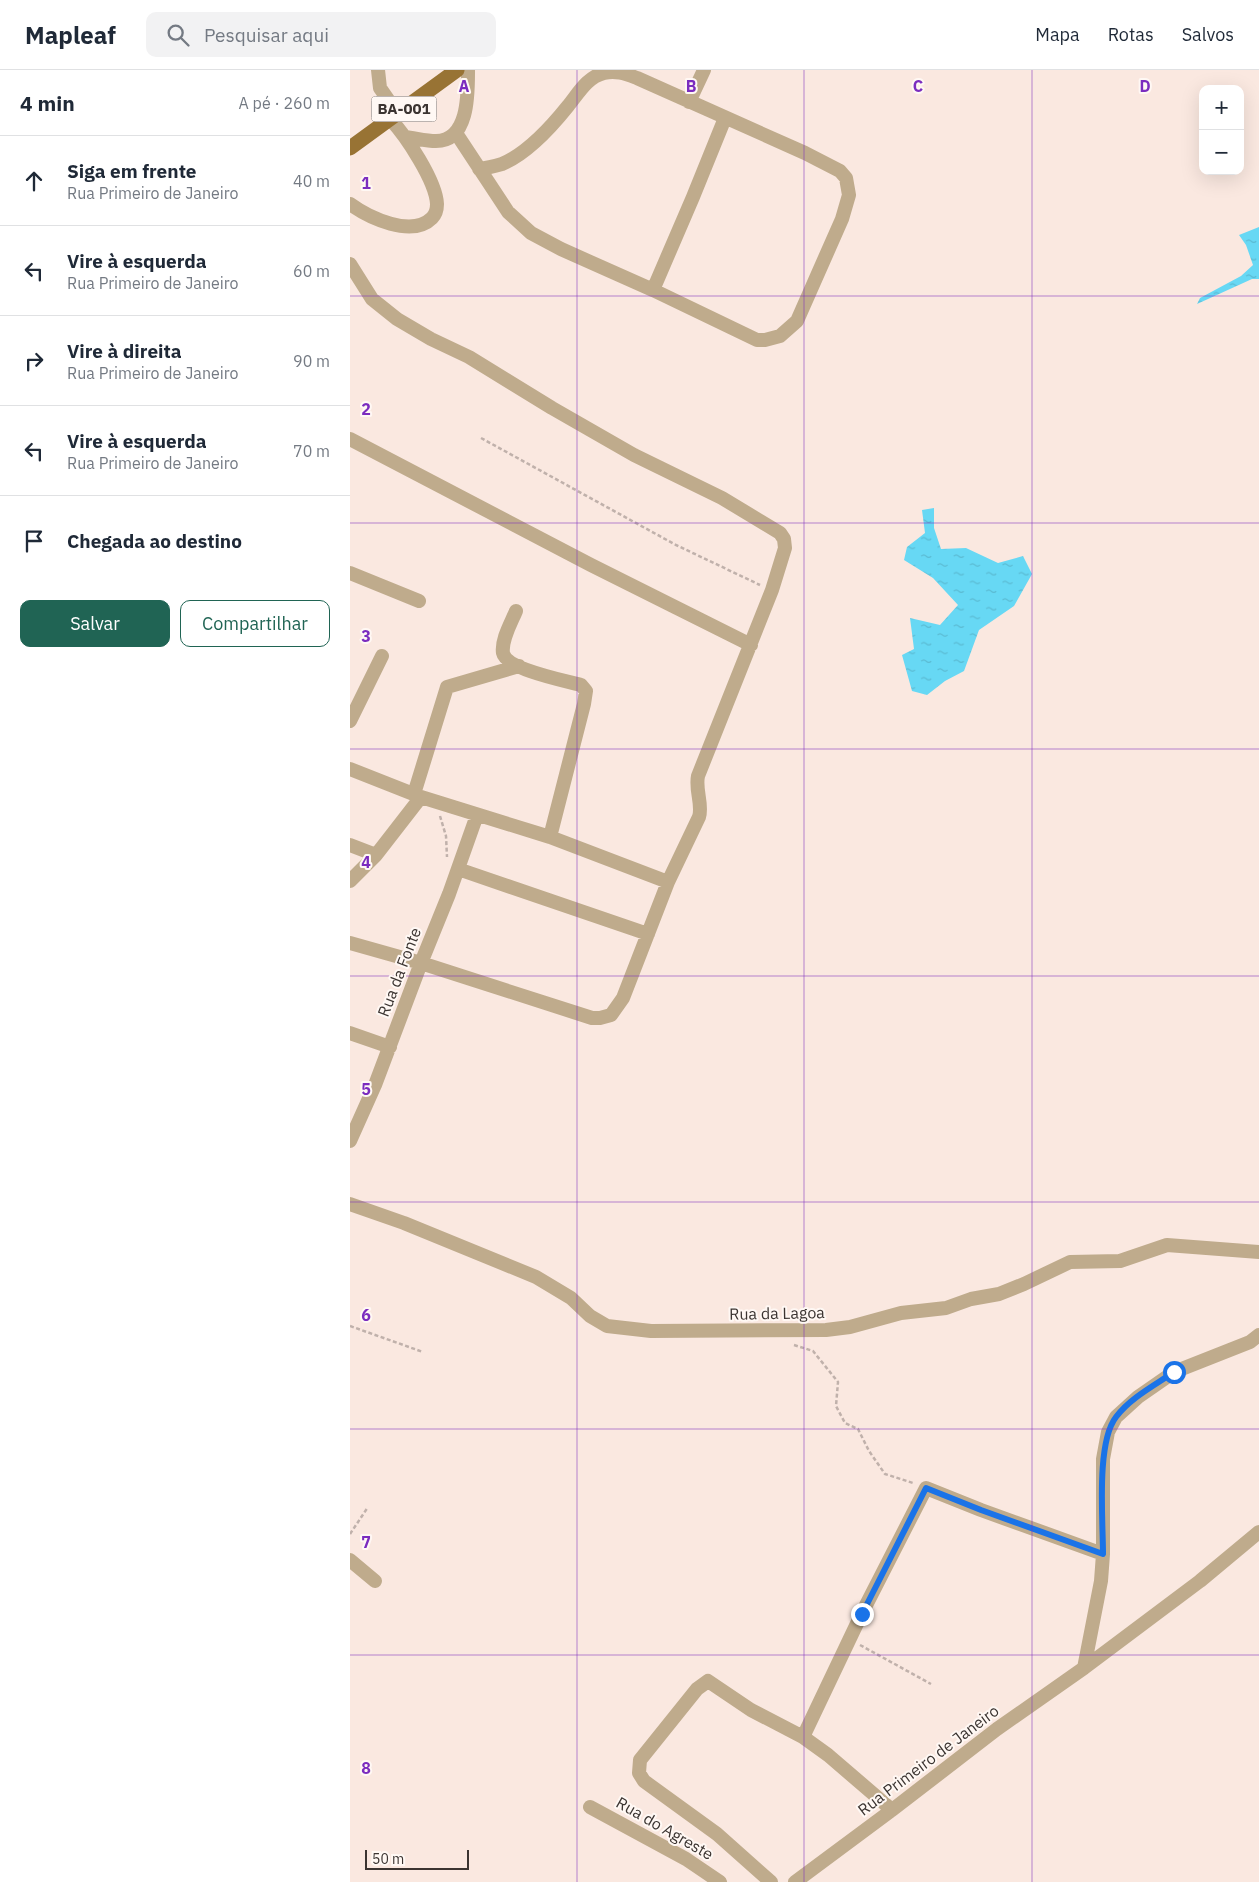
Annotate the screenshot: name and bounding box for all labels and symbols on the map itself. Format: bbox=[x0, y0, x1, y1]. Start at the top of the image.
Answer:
text: A bbox=[459, 76, 470, 96]
text: B bbox=[686, 76, 697, 96]
text: C bbox=[913, 76, 923, 96]
text: D bbox=[1139, 76, 1151, 96]
road number: BA-001 bbox=[372, 96, 436, 122]
text: 1 bbox=[361, 173, 371, 193]
text: 2 bbox=[361, 399, 371, 419]
text: 3 bbox=[361, 626, 371, 646]
text: 4 bbox=[361, 852, 371, 872]
street label: Rua da Fonte bbox=[373, 924, 425, 1020]
text: 5 bbox=[361, 1079, 371, 1099]
street label: Rua da Lagoa bbox=[729, 1302, 825, 1324]
text: 6 bbox=[361, 1305, 371, 1325]
route start bbox=[1163, 1361, 1186, 1384]
text: 7 bbox=[361, 1532, 371, 1552]
route end bbox=[851, 1603, 874, 1626]
street label: Rua Primeiro de Janeiro bbox=[853, 1700, 1003, 1820]
text: 8 bbox=[361, 1758, 371, 1778]
street label: Rua do Agreste bbox=[613, 1792, 717, 1864]
scale bar bbox=[365, 1847, 469, 1870]

